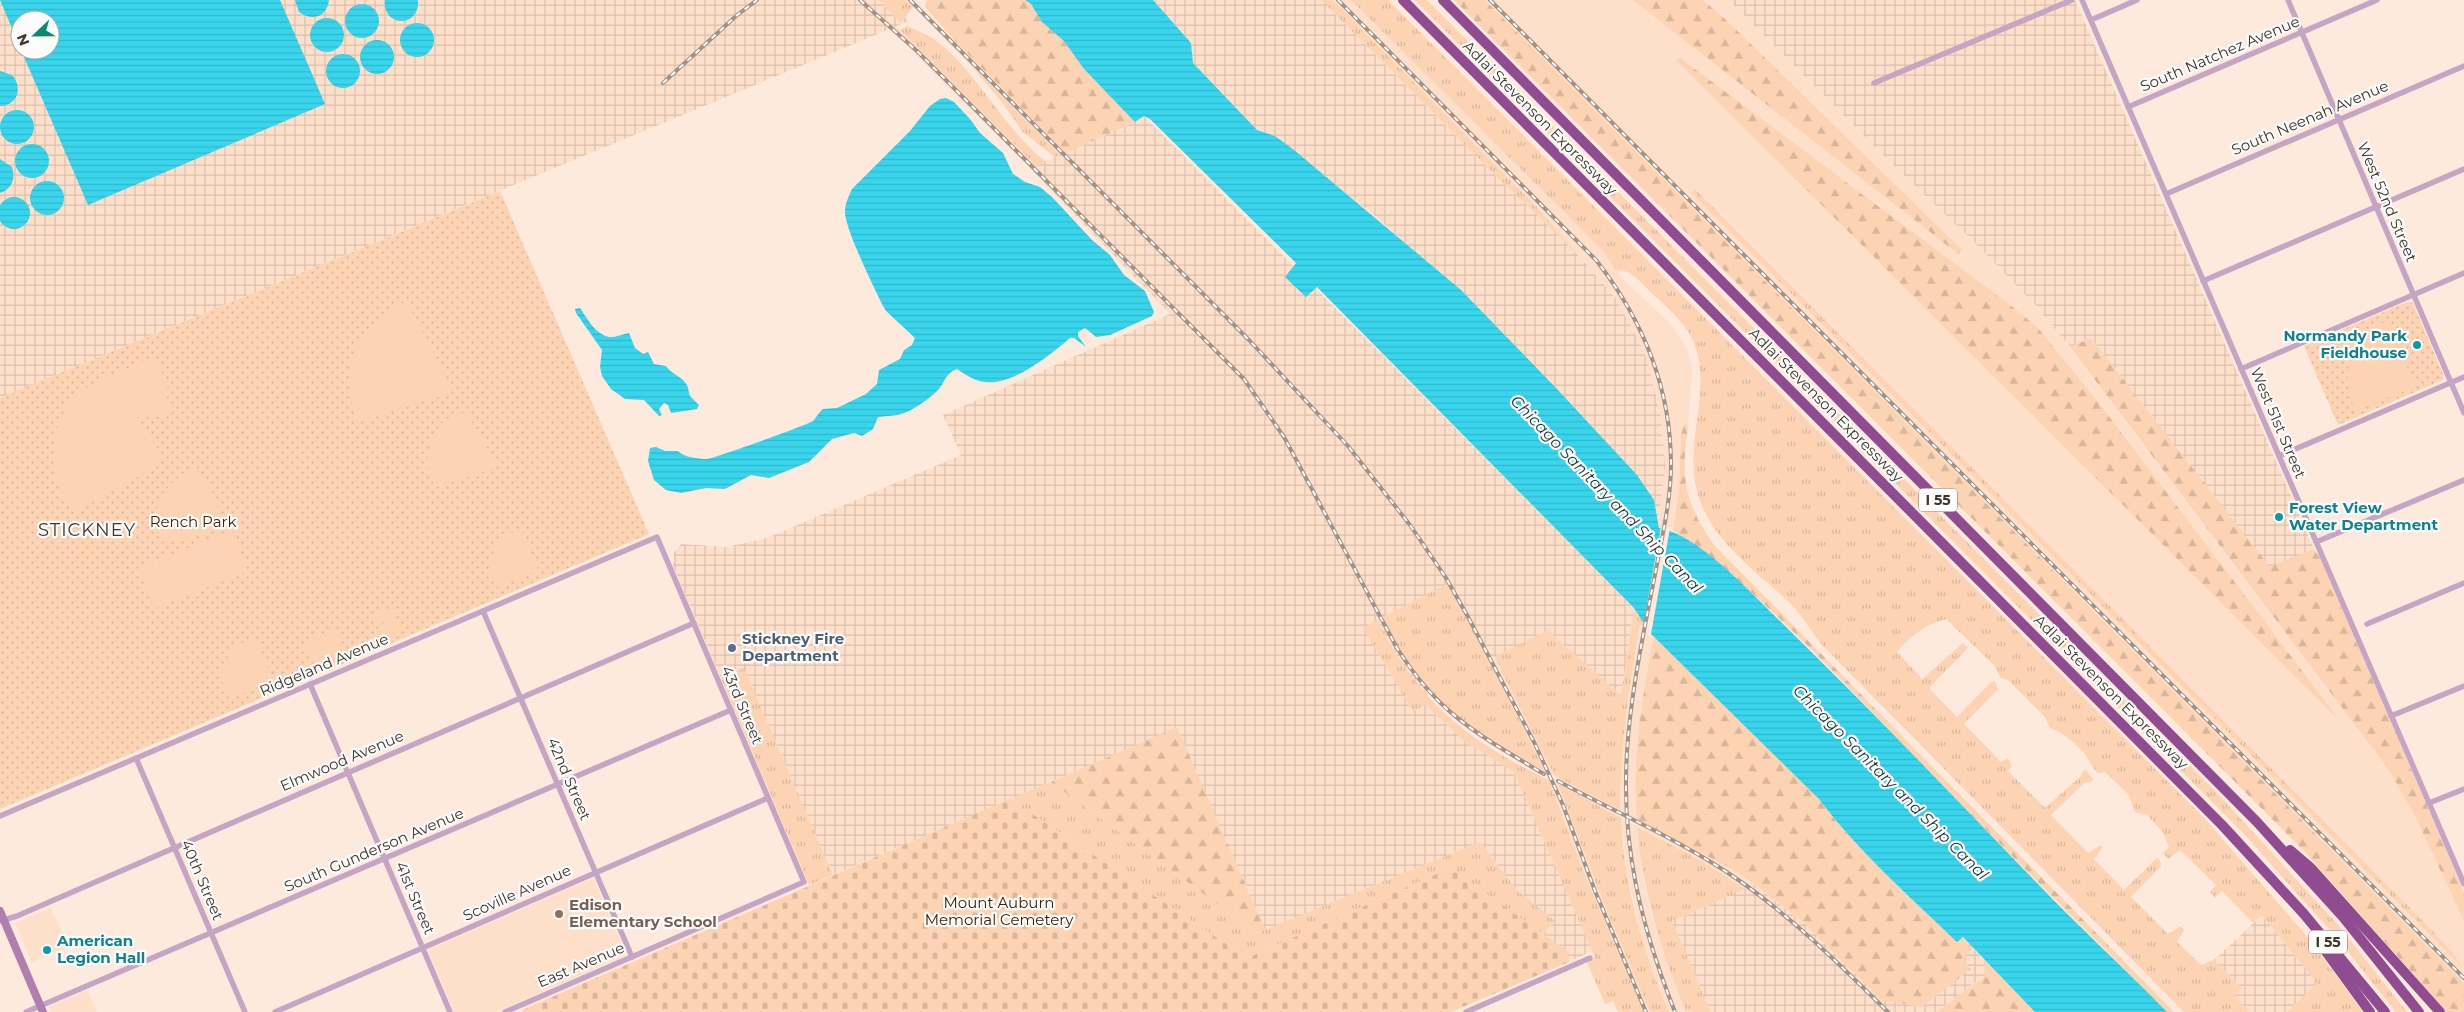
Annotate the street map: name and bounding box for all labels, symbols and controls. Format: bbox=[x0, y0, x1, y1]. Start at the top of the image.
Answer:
north arrow bbox=[10, 10, 60, 60]
street label: South Natchez Avenue bbox=[2137, 11, 2302, 96]
text: N bbox=[12, 31, 33, 48]
street label: Adlai Stevenson Expressway bbox=[1459, 37, 1622, 199]
street label: South Neenah Avenue bbox=[2228, 76, 2391, 159]
street label: West 52nd Street bbox=[2354, 139, 2421, 265]
street label: Adlai Stevenson Expressway bbox=[1745, 324, 1908, 486]
place label: Normandy Park Fieldhouse bbox=[2283, 326, 2407, 362]
marker: Normandy Park Fieldhouse bbox=[2411, 339, 2423, 351]
street label: West 51st Street bbox=[2246, 364, 2310, 481]
water label: Chicago Sanitary and Ship Canal bbox=[1507, 391, 1707, 598]
road number: I 55 bbox=[1919, 488, 1957, 512]
place label: Forest View Water Department bbox=[2289, 498, 2438, 534]
marker: Forest View Water Department bbox=[2273, 511, 2285, 523]
park label: Rench Park bbox=[150, 512, 236, 531]
district label: STICKNEY bbox=[38, 519, 136, 541]
street label: Adlai Stevenson Expressway bbox=[2030, 611, 2193, 773]
street label: Ridgeland Avenue bbox=[257, 629, 391, 700]
place label: Stickney Fire Department bbox=[742, 629, 844, 665]
marker: Stickney Fire Department bbox=[726, 642, 738, 654]
street label: 43rd Street bbox=[717, 663, 768, 747]
water label: Chicago Sanitary and Ship Canal bbox=[1789, 681, 1993, 884]
street label: Elmwood Avenue bbox=[277, 726, 406, 795]
street label: 42nd Street bbox=[544, 735, 595, 823]
street label: South Gunderson Avenue bbox=[281, 803, 466, 896]
street label: 40th Street bbox=[177, 837, 228, 923]
street label: 41st Street bbox=[392, 858, 439, 937]
street label: Scoville Avenue bbox=[460, 860, 574, 925]
park label: Mount Auburn Memorial Cemetery bbox=[925, 893, 1074, 929]
place label: Edison Elementary School bbox=[569, 895, 717, 931]
marker: Edison Elementary School bbox=[553, 908, 565, 920]
road number: I 55 bbox=[2309, 930, 2347, 954]
place label: American Legion Hall bbox=[56, 931, 145, 967]
street label: East Avenue bbox=[534, 938, 627, 991]
marker: American Legion Hall bbox=[41, 944, 53, 956]

